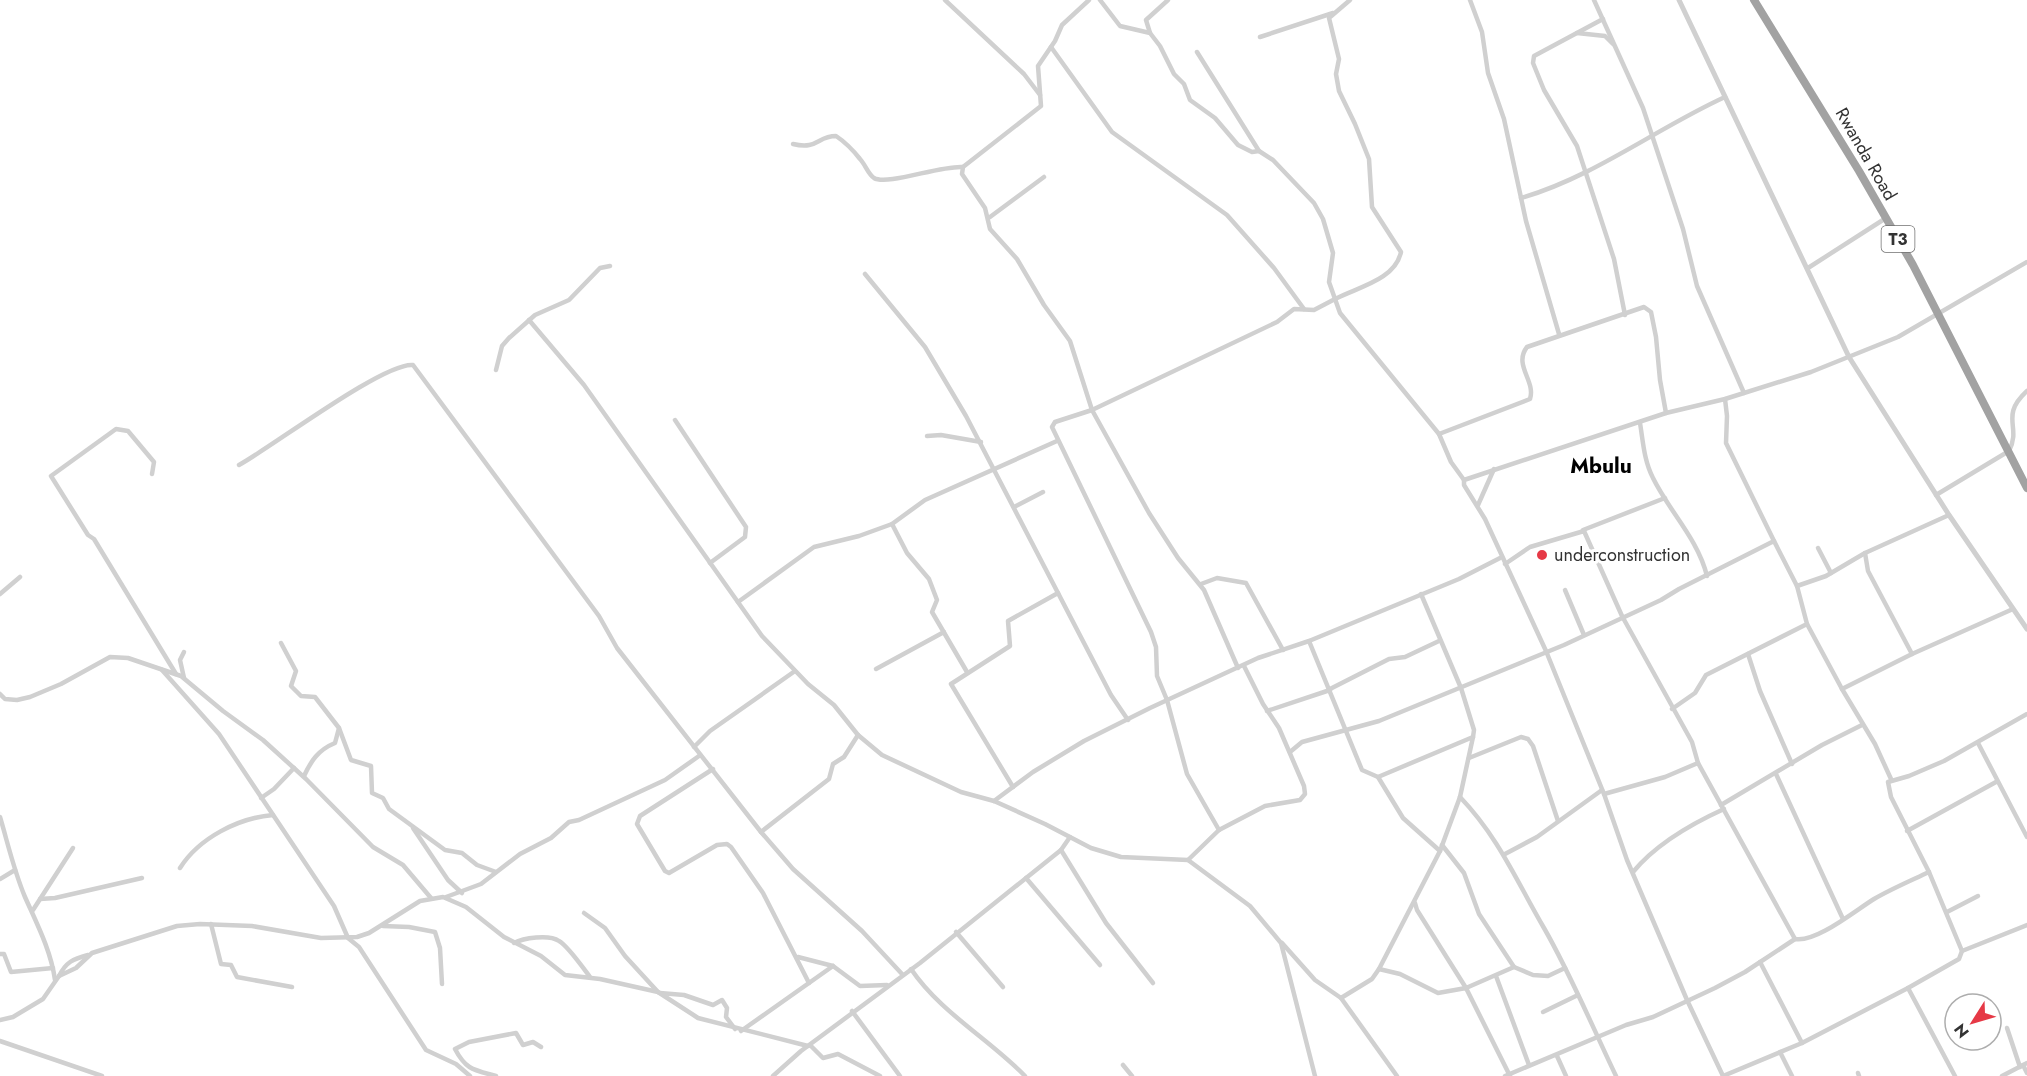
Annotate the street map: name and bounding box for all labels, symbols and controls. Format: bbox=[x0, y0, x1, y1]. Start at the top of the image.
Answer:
street label: Rwanda Road bbox=[1829, 103, 1903, 205]
road number: T3 bbox=[1882, 226, 1914, 252]
district label: Mbulu bbox=[1570, 451, 1632, 481]
place label: underconstruction bbox=[1554, 542, 1690, 568]
marker: underconstruction bbox=[1535, 548, 1549, 562]
north arrow bbox=[1943, 992, 2003, 1052]
text: N bbox=[1948, 1019, 1974, 1043]

